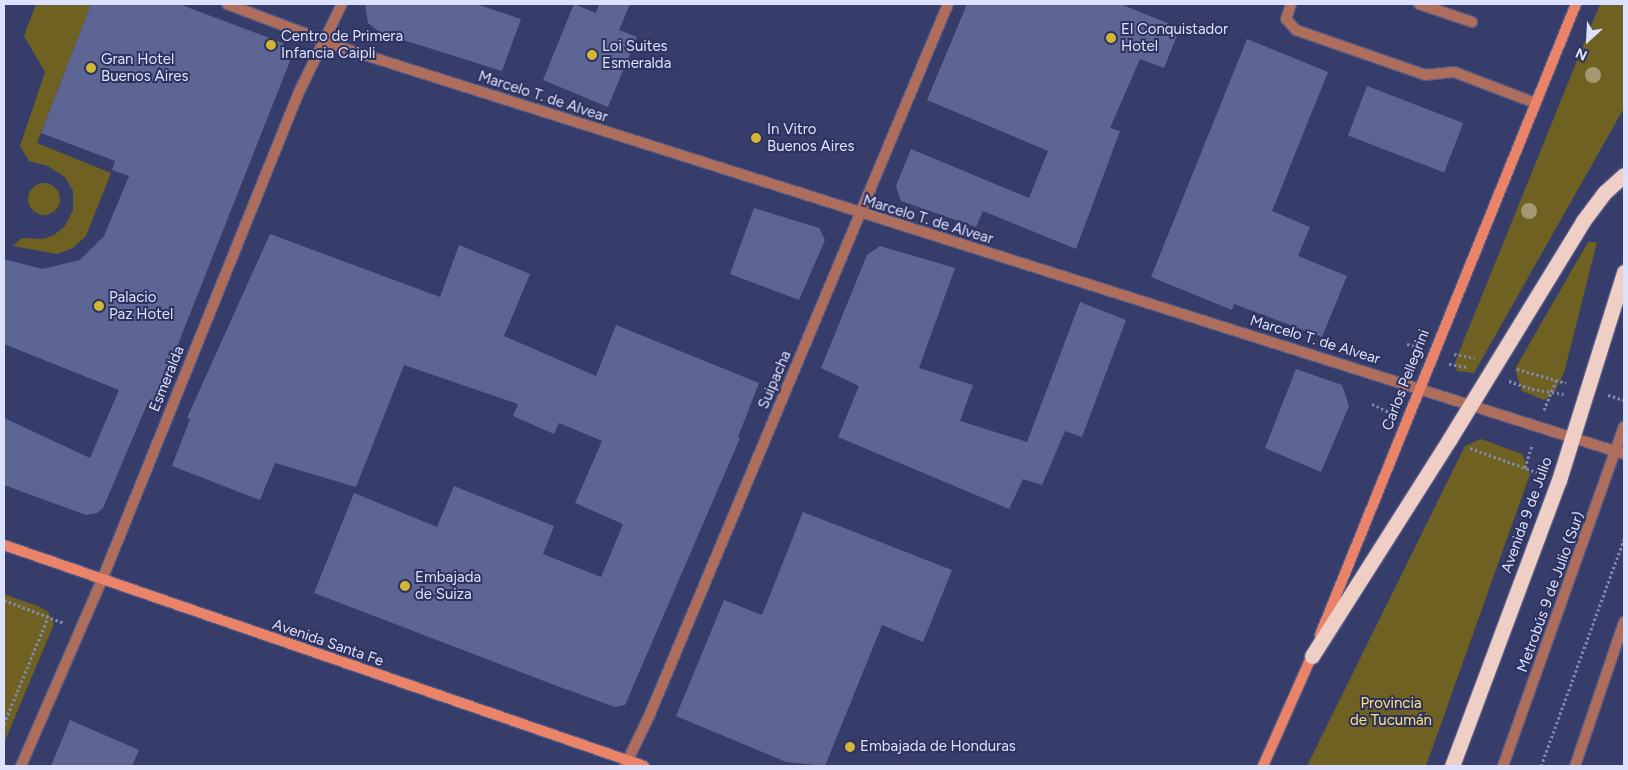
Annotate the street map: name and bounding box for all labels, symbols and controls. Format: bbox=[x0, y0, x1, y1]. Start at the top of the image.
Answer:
north arrow bbox=[1563, 15, 1613, 65]
place label: El Conquistador Hotel bbox=[1121, 20, 1228, 55]
place label: Centro de Primera Infancia Caipli bbox=[281, 27, 403, 62]
marker: El Conquistador Hotel bbox=[1105, 32, 1117, 44]
place label: Loi Suites Esmeralda bbox=[602, 37, 671, 72]
marker: Centro de Primera Infancia Caipli bbox=[265, 39, 277, 51]
text: N bbox=[1573, 44, 1590, 64]
marker: Loi Suites Esmeralda bbox=[586, 49, 598, 61]
place label: Gran Hotel Buenos Aires bbox=[101, 50, 188, 85]
marker: Gran Hotel Buenos Aires bbox=[85, 62, 97, 74]
street label: Marcelo T. de Alvear bbox=[476, 68, 610, 126]
place label: In Vitro Buenos Aires bbox=[767, 120, 854, 155]
marker: In Vitro Buenos Aires bbox=[749, 131, 763, 145]
street label: Marcelo T. de Alvear bbox=[861, 192, 995, 248]
place label: Palacio Paz Hotel bbox=[109, 288, 173, 323]
marker: Palacio Paz Hotel bbox=[93, 300, 105, 312]
street label: Marcelo T. de Alvear bbox=[1248, 312, 1382, 368]
street label: Carlos Pellegrini bbox=[1378, 327, 1434, 433]
street label: Esmeralda bbox=[146, 344, 188, 414]
street label: Suipacha bbox=[755, 348, 795, 412]
street label: Avenida 9 de Julio bbox=[1498, 454, 1556, 576]
street label: Metrobús 9 de Julio (Sur) bbox=[1514, 509, 1588, 675]
place label: Embajada de Suiza bbox=[415, 568, 481, 603]
marker: Embajada de Suiza bbox=[399, 580, 411, 592]
street label: Avenida Santa Fe bbox=[270, 616, 386, 670]
park label: Provincia de Tucumán bbox=[1350, 694, 1432, 729]
place label: Embajada de Honduras bbox=[860, 738, 1016, 756]
marker: Embajada de Honduras bbox=[844, 741, 856, 753]

